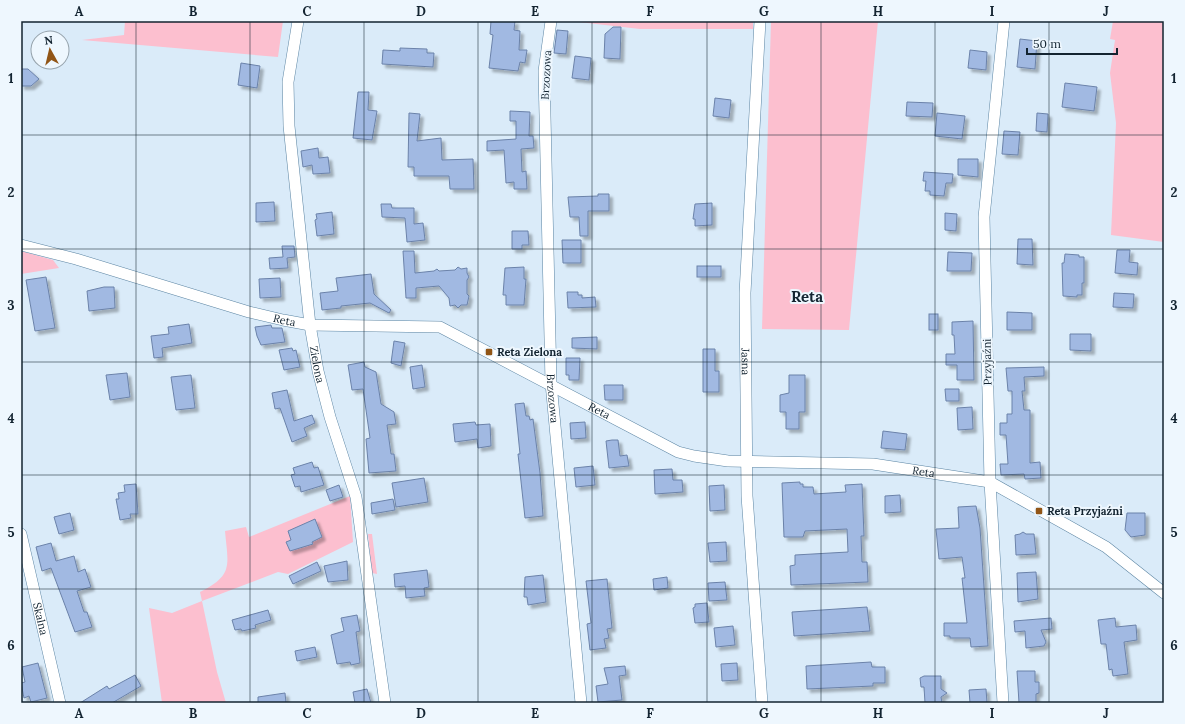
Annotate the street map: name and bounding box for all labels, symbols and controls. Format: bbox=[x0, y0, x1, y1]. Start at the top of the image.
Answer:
text: A bbox=[75, 3, 84, 20]
text: B bbox=[189, 3, 198, 20]
text: C bbox=[303, 3, 312, 20]
text: D bbox=[416, 3, 426, 20]
text: E bbox=[531, 3, 539, 20]
text: F bbox=[646, 3, 654, 20]
text: G bbox=[759, 3, 769, 20]
text: H bbox=[873, 3, 883, 20]
text: I bbox=[989, 3, 995, 20]
text: J bbox=[1103, 3, 1109, 20]
north arrow bbox=[30, 30, 70, 70]
scale bar bbox=[1027, 30, 1117, 56]
text: N bbox=[43, 33, 54, 48]
text: 50 m bbox=[1033, 36, 1061, 51]
street label: Brzozowa bbox=[538, 49, 554, 100]
text: 1 bbox=[8, 70, 14, 87]
text: 1 bbox=[1171, 70, 1177, 87]
text: 2 bbox=[8, 184, 15, 201]
text: 2 bbox=[1171, 184, 1178, 201]
district label: Reta bbox=[791, 287, 823, 306]
text: 3 bbox=[7, 297, 15, 314]
text: 3 bbox=[1170, 297, 1178, 314]
street label: Reta bbox=[272, 311, 297, 329]
street label: Przyjaźni bbox=[980, 339, 994, 385]
street label: Zielona bbox=[307, 345, 328, 385]
place label: Reta Zielona bbox=[497, 345, 562, 359]
marker: Reta Zielona bbox=[484, 347, 494, 357]
street label: Jasna bbox=[739, 347, 753, 376]
street label: Brzozowa bbox=[544, 373, 562, 424]
street label: Reta bbox=[586, 399, 613, 422]
text: 4 bbox=[7, 410, 15, 427]
text: 4 bbox=[1170, 410, 1178, 427]
street label: Reta bbox=[911, 463, 936, 480]
place label: Reta Przyjaźni bbox=[1047, 504, 1123, 518]
marker: Reta Przyjaźni bbox=[1034, 506, 1044, 516]
text: 5 bbox=[7, 524, 15, 541]
text: 5 bbox=[1170, 524, 1178, 541]
street label: Skalna bbox=[30, 601, 51, 637]
text: 6 bbox=[7, 637, 15, 654]
text: 6 bbox=[1170, 637, 1178, 654]
text: A bbox=[75, 705, 84, 722]
text: B bbox=[189, 705, 198, 722]
text: C bbox=[303, 705, 312, 722]
text: D bbox=[416, 705, 426, 722]
text: E bbox=[531, 705, 539, 722]
text: F bbox=[646, 705, 654, 722]
text: G bbox=[759, 705, 769, 722]
text: H bbox=[873, 705, 883, 722]
text: I bbox=[989, 705, 995, 722]
text: J bbox=[1103, 705, 1109, 722]

